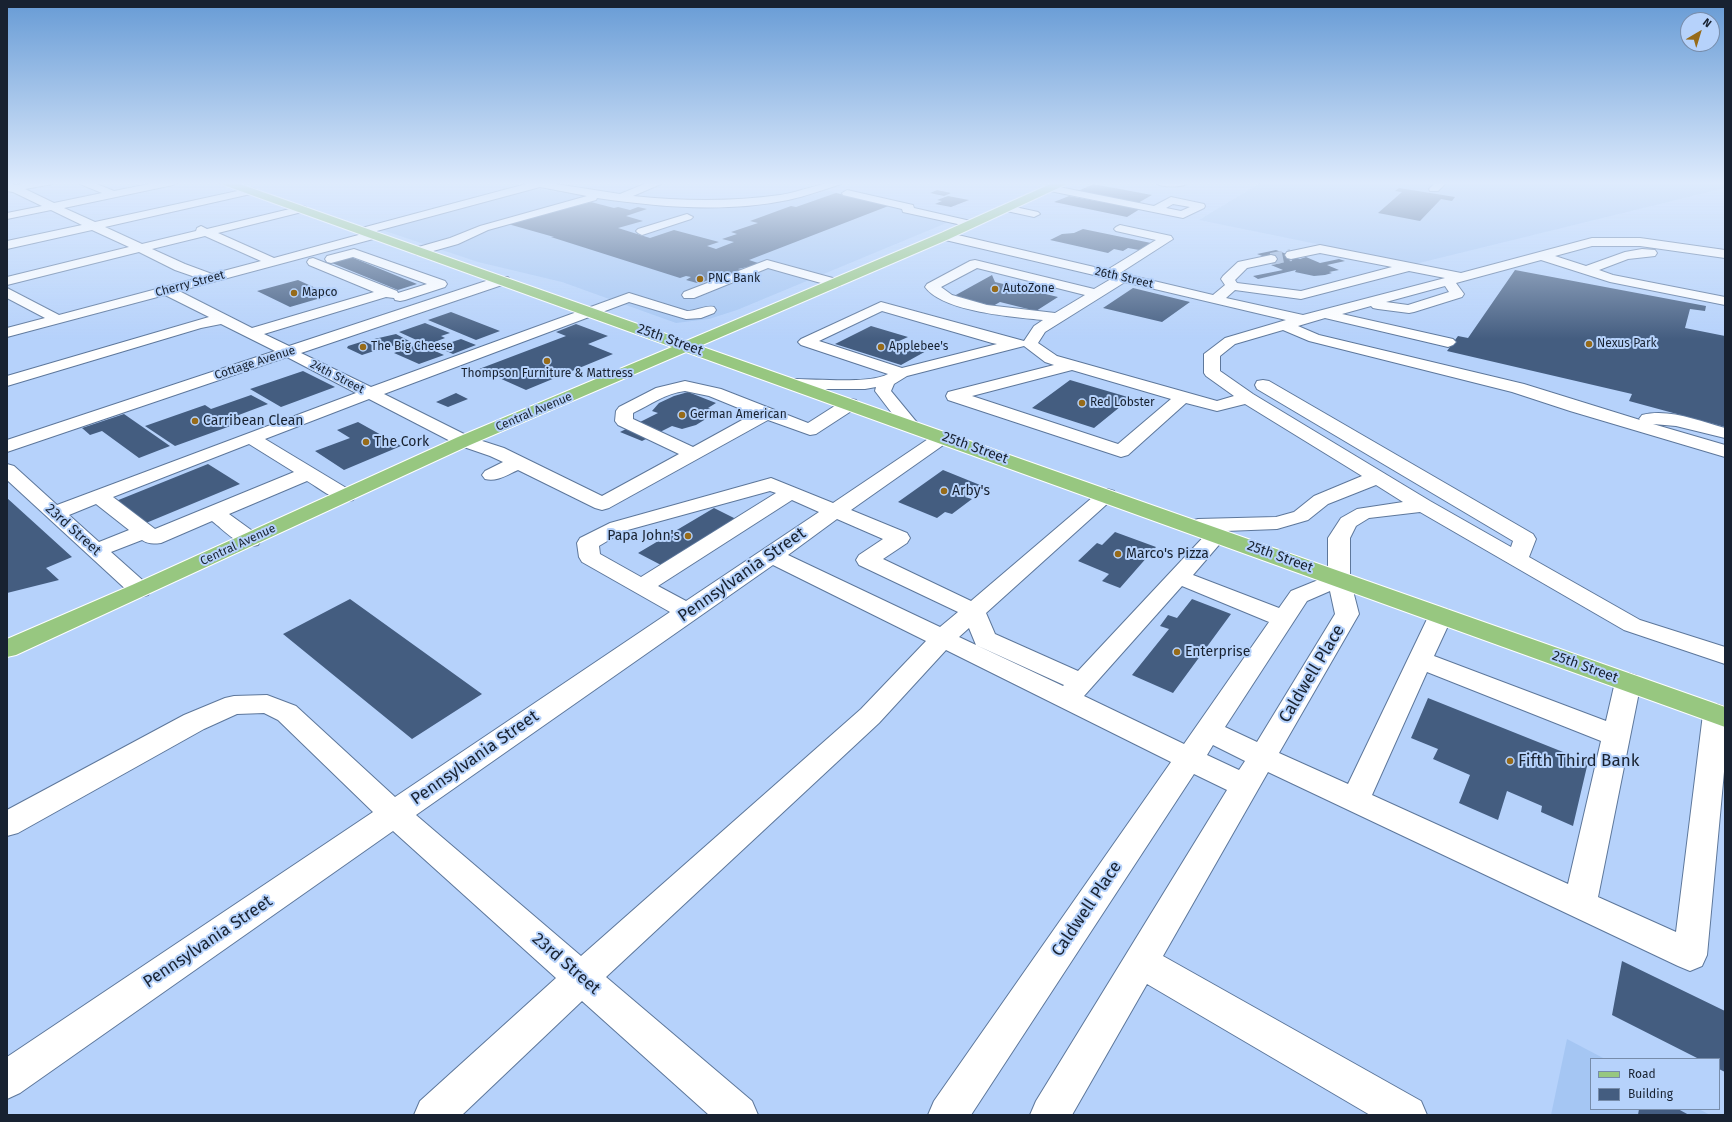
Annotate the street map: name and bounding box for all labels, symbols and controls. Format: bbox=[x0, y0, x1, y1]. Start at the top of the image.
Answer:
north arrow bbox=[1680, 12, 1720, 52]
text: N bbox=[1700, 16, 1714, 30]
street label: 26th Street bbox=[1093, 264, 1155, 292]
street label: Cherry Street bbox=[154, 268, 226, 300]
place label: PNC Bank bbox=[708, 272, 760, 286]
marker: PNC Bank bbox=[695, 274, 705, 284]
place label: AutoZone bbox=[1003, 282, 1055, 296]
marker: AutoZone bbox=[990, 284, 1000, 294]
place label: Mapco bbox=[302, 286, 337, 300]
marker: Mapco bbox=[289, 288, 299, 298]
street label: 25th Street bbox=[635, 320, 705, 360]
place label: Nexus Park bbox=[1597, 337, 1657, 351]
marker: Nexus Park bbox=[1584, 339, 1594, 349]
place label: The Big Cheese bbox=[371, 340, 453, 354]
place label: Applebee's bbox=[889, 340, 948, 354]
marker: The Big Cheese bbox=[358, 342, 368, 352]
marker: Applebee's bbox=[876, 342, 886, 352]
street label: Cottage Avenue bbox=[213, 343, 297, 383]
marker: Thompson Furniture & Mattress bbox=[542, 356, 552, 366]
street label: 24th Street bbox=[307, 357, 367, 397]
place label: Thompson Furniture & Mattress bbox=[461, 367, 633, 381]
street label: Central Avenue bbox=[494, 389, 574, 435]
place label: Red Lobster bbox=[1090, 396, 1155, 410]
marker: Red Lobster bbox=[1077, 398, 1087, 408]
place label: German American bbox=[690, 408, 787, 422]
marker: German American bbox=[677, 410, 687, 420]
place label: Carribean Clean bbox=[203, 413, 303, 429]
marker: Carribean Clean bbox=[190, 416, 200, 426]
street label: 25th Street bbox=[940, 428, 1010, 468]
place label: The Cork bbox=[374, 434, 429, 450]
marker: The Cork bbox=[361, 437, 371, 447]
place label: Arby's bbox=[952, 483, 990, 499]
marker: Arby's bbox=[939, 486, 949, 496]
street label: 23rd Street bbox=[42, 501, 104, 559]
street label: Central Avenue bbox=[198, 521, 278, 569]
street label: Pennsylvania Street bbox=[674, 523, 810, 627]
place label: Papa John's bbox=[607, 528, 680, 544]
marker: Papa John's bbox=[683, 531, 693, 541]
street label: 25th Street bbox=[1245, 537, 1315, 577]
place label: Marco's Pizza bbox=[1126, 546, 1209, 562]
marker: Marco's Pizza bbox=[1113, 549, 1123, 559]
street label: Caldwell Place bbox=[1275, 621, 1349, 727]
place label: Enterprise bbox=[1185, 644, 1250, 660]
marker: Enterprise bbox=[1172, 647, 1182, 657]
street label: 25th Street bbox=[1550, 647, 1620, 687]
street label: Pennsylvania Street bbox=[407, 706, 543, 810]
place label: Fifth Third Bank bbox=[1518, 751, 1639, 771]
marker: Fifth Third Bank bbox=[1505, 756, 1515, 766]
street label: Caldwell Place bbox=[1048, 858, 1126, 960]
street label: Pennsylvania Street bbox=[140, 891, 276, 993]
street label: 23rd Street bbox=[528, 929, 604, 999]
legend bbox=[1590, 1058, 1720, 1110]
text: Road bbox=[1628, 1067, 1656, 1081]
text: Building bbox=[1628, 1087, 1673, 1101]

